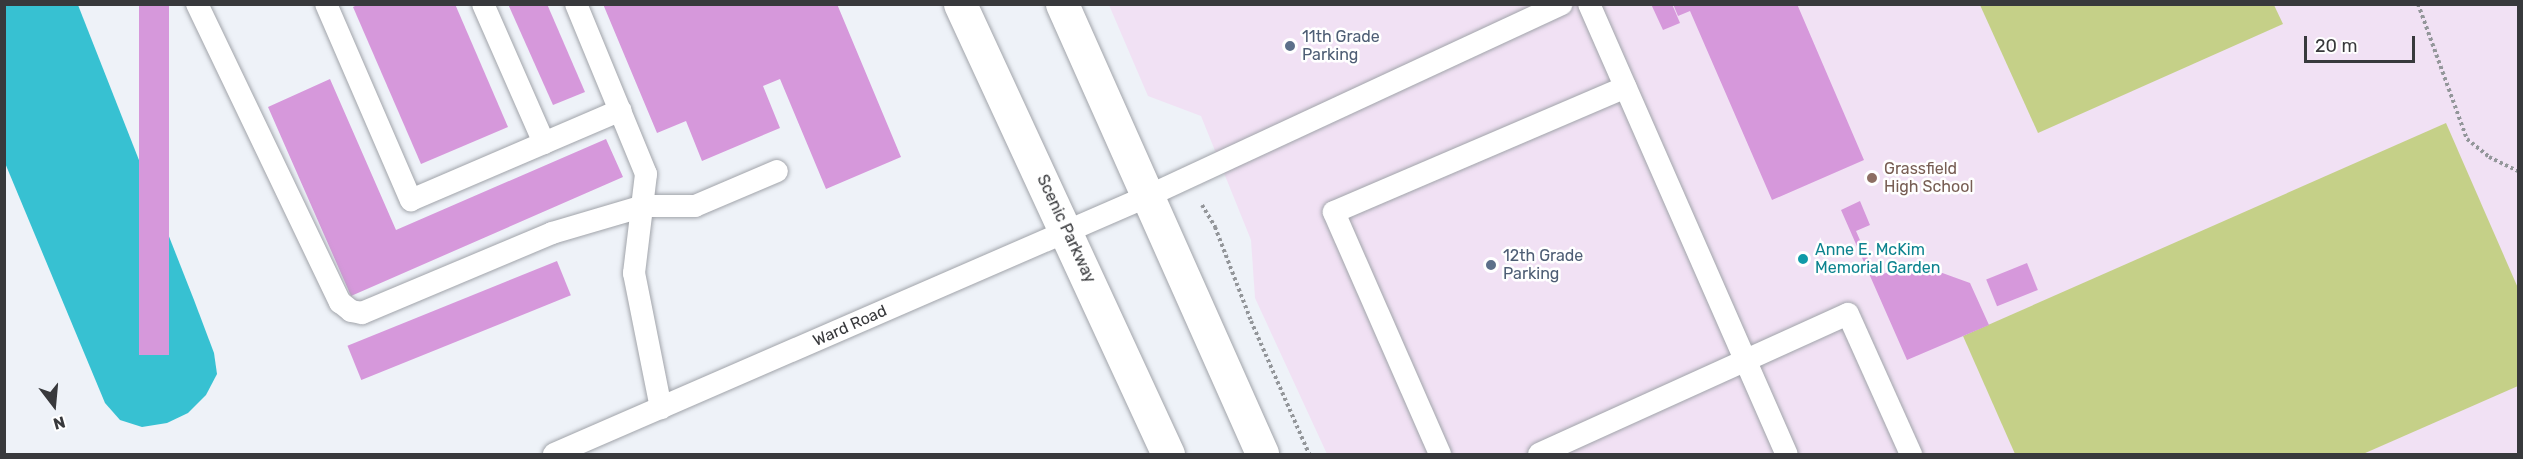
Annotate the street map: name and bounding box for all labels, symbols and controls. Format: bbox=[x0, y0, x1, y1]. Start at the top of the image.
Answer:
scale bar bbox=[2307, 24, 2418, 62]
place label: 11th Grade Parking bbox=[1302, 27, 1380, 65]
text: 20 m bbox=[2315, 35, 2357, 57]
marker: 11th Grade Parking bbox=[1283, 39, 1297, 53]
place label: Grassfield High School bbox=[1884, 159, 1973, 197]
marker: Grassfield High School bbox=[1865, 171, 1879, 185]
street label: Scenic Parkway bbox=[1032, 172, 1100, 286]
place label: Anne E. McKim Memorial Garden bbox=[1815, 240, 1940, 278]
place label: 12th Grade Parking bbox=[1503, 246, 1583, 284]
marker: Anne E. McKim Memorial Garden bbox=[1796, 252, 1810, 266]
marker: 12th Grade Parking bbox=[1484, 258, 1498, 272]
street label: Ward Road bbox=[810, 301, 890, 351]
north arrow bbox=[24, 375, 84, 435]
text: N bbox=[51, 412, 67, 434]

